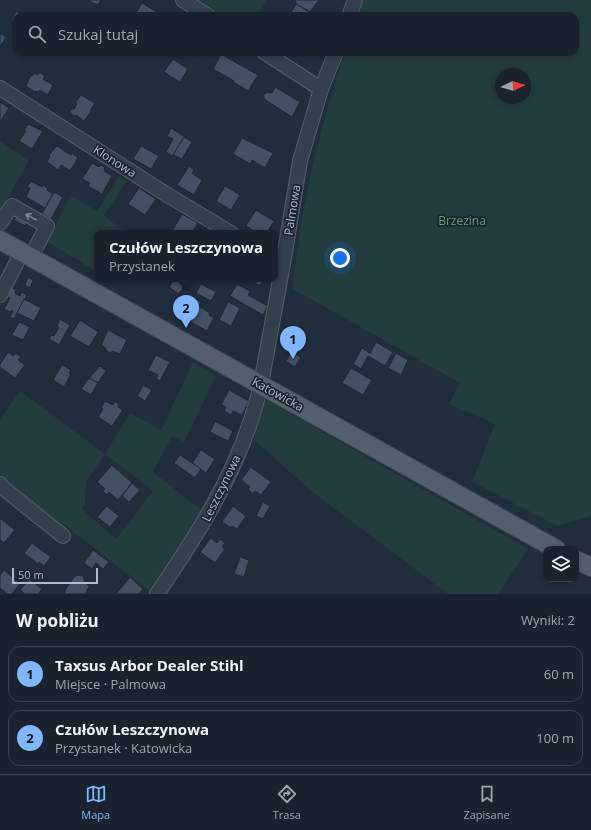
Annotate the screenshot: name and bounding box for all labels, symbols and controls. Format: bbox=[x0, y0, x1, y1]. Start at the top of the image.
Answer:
search box bbox=[12, 12, 579, 56]
icon: search bbox=[26, 23, 48, 45]
text: Szukaj tutaj bbox=[58, 24, 138, 44]
north arrow bbox=[495, 68, 531, 104]
street label: Klonowa bbox=[90, 141, 140, 181]
street label: Palmowa bbox=[280, 183, 304, 237]
park label: Brzezina bbox=[438, 212, 486, 229]
one-way arrow bbox=[25, 213, 37, 220]
popup bbox=[94, 230, 278, 282]
text: Czułów Leszczynowa bbox=[109, 237, 263, 257]
your location bbox=[330, 248, 350, 268]
text: Przystanek bbox=[109, 257, 175, 275]
pin: 2 bbox=[173, 295, 199, 328]
pin: 1 bbox=[280, 326, 306, 359]
street label: Katowicka bbox=[249, 373, 307, 415]
street label: Leszczynowa bbox=[198, 452, 244, 524]
map controls bbox=[543, 546, 579, 582]
button: layers bbox=[543, 546, 579, 582]
scale bar bbox=[12, 566, 98, 585]
text: 50 m bbox=[18, 567, 44, 582]
text: W pobliżu bbox=[16, 609, 99, 632]
text: Wyniki: 2 bbox=[521, 611, 575, 629]
text: Taxsus Arbor Dealer Stihl bbox=[55, 655, 244, 675]
text: 1 bbox=[26, 665, 34, 683]
text: 60 m bbox=[544, 665, 574, 683]
text: Miejsce · Palmowa bbox=[55, 675, 166, 693]
text: Czułów Leszczynowa bbox=[55, 719, 209, 739]
text: 2 bbox=[26, 729, 34, 747]
text: 100 m bbox=[536, 729, 574, 747]
text: Przystanek · Katowicka bbox=[55, 739, 192, 757]
tab: Mapa bbox=[81, 783, 110, 822]
tab: Trasa bbox=[273, 783, 301, 822]
tab: Zapisane bbox=[463, 783, 510, 822]

